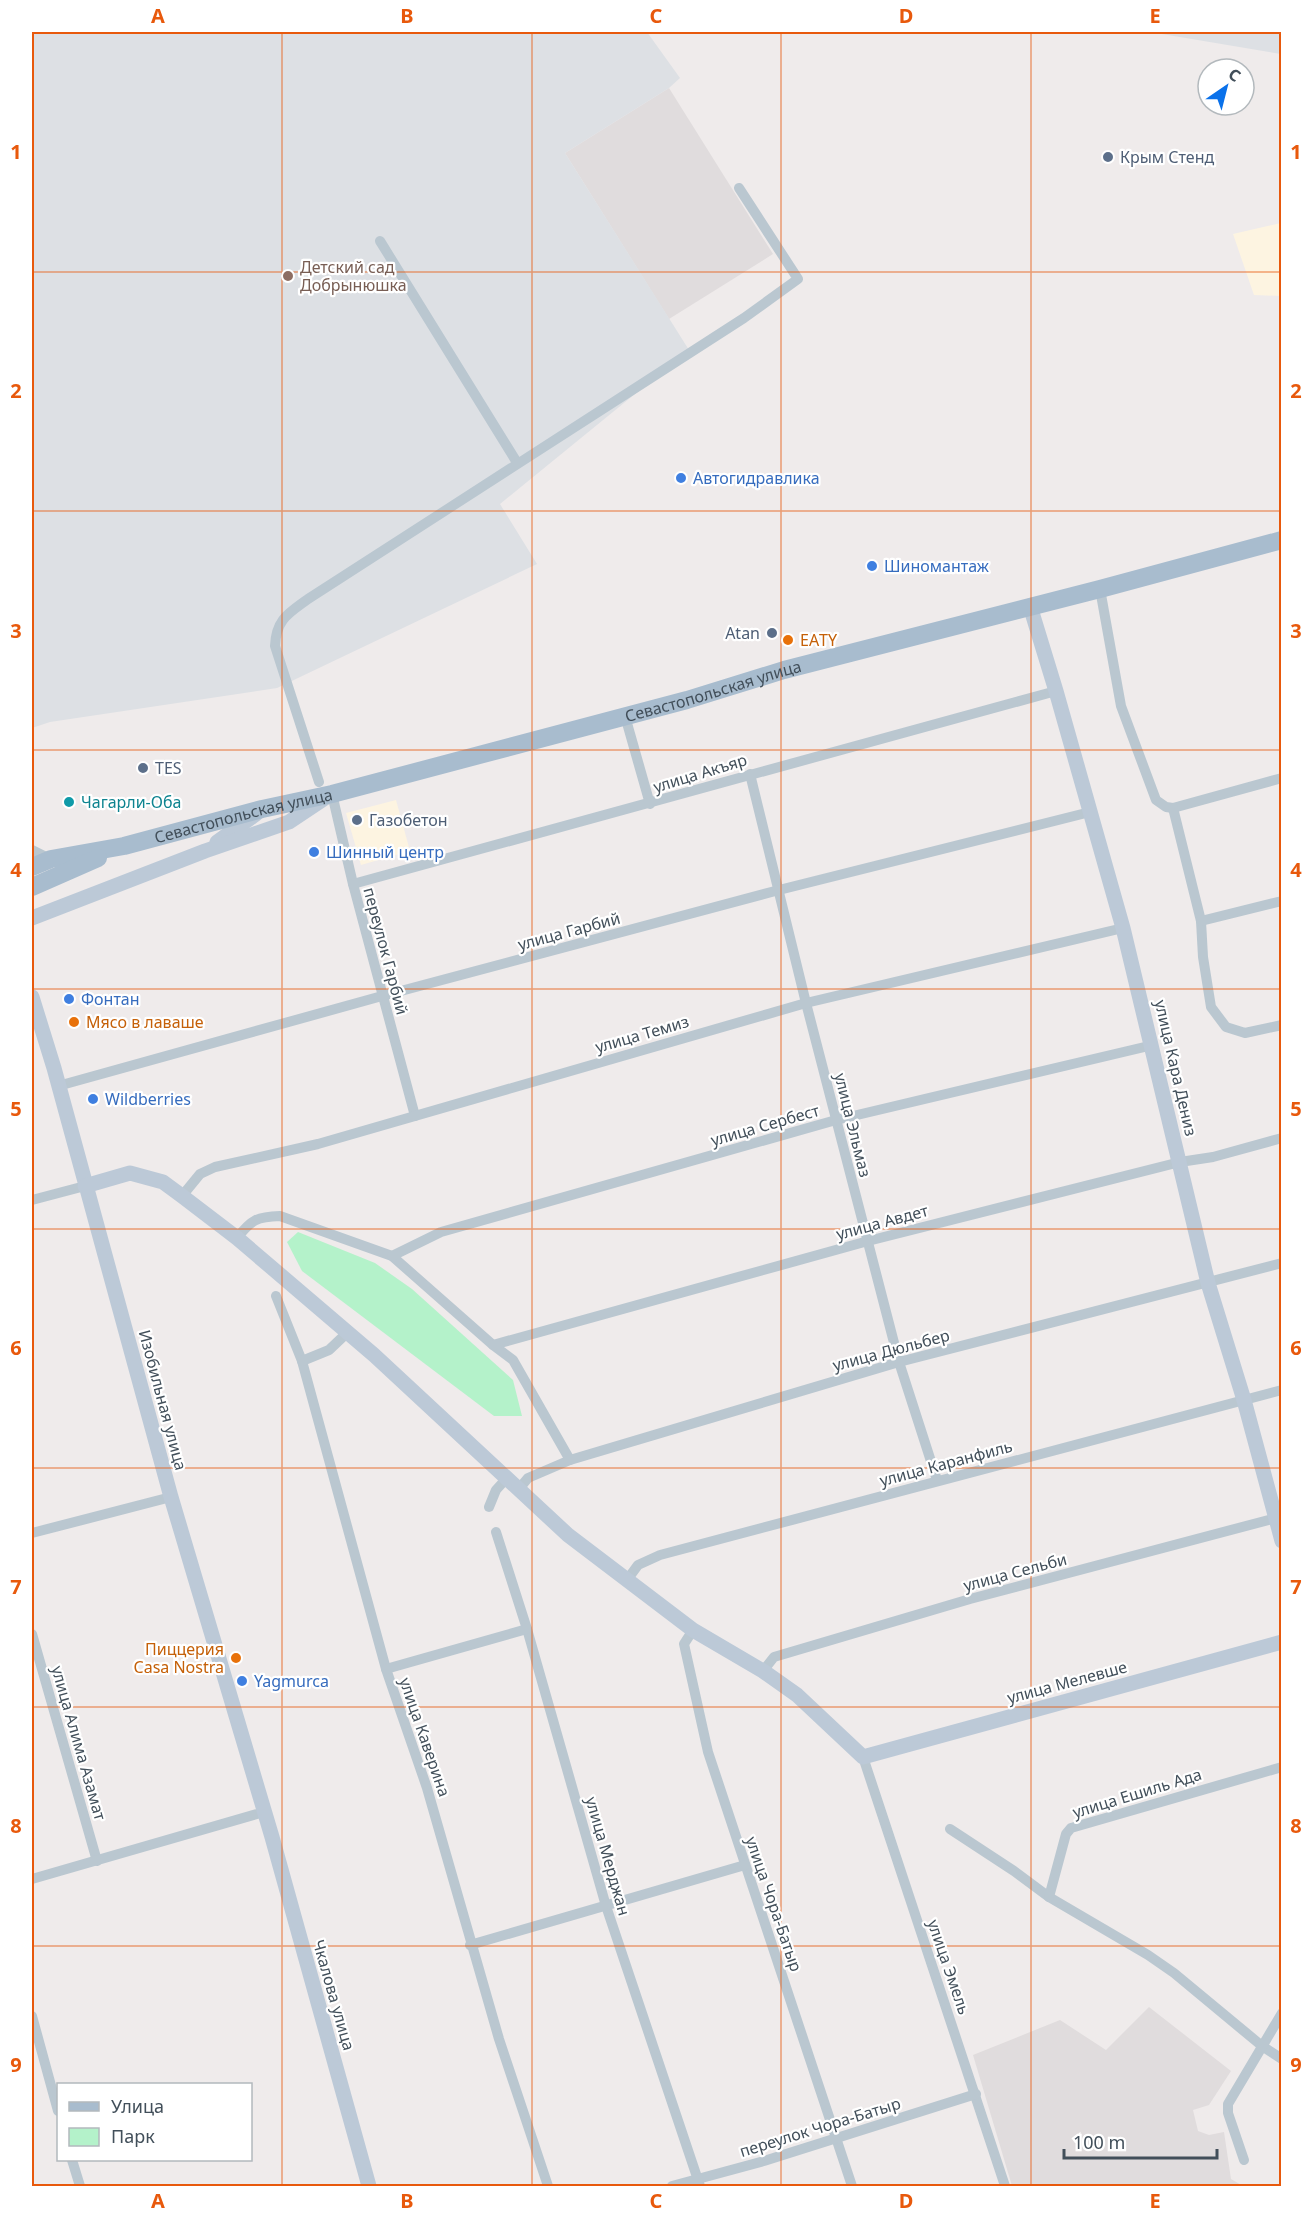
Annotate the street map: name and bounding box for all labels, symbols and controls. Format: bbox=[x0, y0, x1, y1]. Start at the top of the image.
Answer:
text: A bbox=[151, 2, 165, 29]
text: B bbox=[400, 2, 414, 29]
text: C bbox=[650, 2, 663, 29]
text: D bbox=[899, 2, 913, 29]
text: E bbox=[1149, 2, 1161, 29]
north arrow bbox=[1196, 57, 1256, 117]
text: С bbox=[1224, 63, 1245, 87]
text: 1 bbox=[10, 138, 22, 165]
text: 1 bbox=[1290, 138, 1302, 165]
place label: Крым Стенд bbox=[1120, 146, 1214, 168]
marker: Крым Стенд bbox=[1101, 150, 1115, 164]
place label: Детский сад Добрынюшка bbox=[300, 256, 407, 296]
marker: Детский сад Добрынюшка bbox=[281, 269, 295, 283]
text: 2 bbox=[10, 377, 22, 404]
text: 2 bbox=[1290, 377, 1302, 404]
place label: Автогидравлика bbox=[693, 467, 820, 489]
marker: Автогидравлика bbox=[674, 471, 688, 485]
place label: Шиномантаж bbox=[884, 555, 990, 577]
marker: Шиномантаж bbox=[865, 559, 879, 573]
text: 3 bbox=[10, 617, 22, 644]
text: 3 bbox=[1290, 617, 1302, 644]
place label: Atan bbox=[725, 622, 760, 644]
marker: Atan bbox=[765, 626, 779, 640]
place label: EАTY bbox=[800, 629, 838, 651]
marker: EАTY bbox=[781, 633, 795, 647]
street label: Севастопольская улица bbox=[622, 655, 804, 727]
street label: улица Акъяр bbox=[650, 748, 750, 798]
place label: TES bbox=[155, 757, 182, 779]
marker: TES bbox=[136, 761, 150, 775]
street label: Севастопольская улица bbox=[152, 783, 335, 848]
place label: Чагарли-Оба bbox=[81, 791, 181, 813]
marker: Чагарли-Оба bbox=[62, 795, 76, 809]
place label: Газобетон bbox=[369, 809, 448, 831]
marker: Газобетон bbox=[350, 813, 364, 827]
place label: Шинный центр bbox=[326, 841, 444, 863]
marker: Шинный центр bbox=[307, 845, 321, 859]
text: 4 bbox=[10, 856, 22, 883]
text: 4 bbox=[1290, 856, 1302, 883]
street label: переулок Гарбий bbox=[358, 885, 414, 1017]
street label: улица Гарбий bbox=[515, 907, 623, 955]
place label: Фонтан bbox=[81, 988, 140, 1010]
marker: Фонтан bbox=[62, 992, 76, 1006]
street label: улица Кара Дениз bbox=[1150, 998, 1202, 1138]
street label: улица Темиз bbox=[593, 1010, 692, 1058]
place label: Мясо в лаваше bbox=[86, 1011, 204, 1033]
marker: Мясо в лаваше bbox=[67, 1015, 81, 1029]
street label: улица Эльмаз bbox=[829, 1071, 877, 1180]
place label: Wildberries bbox=[105, 1088, 191, 1110]
marker: Wildberries bbox=[86, 1092, 100, 1106]
text: 5 bbox=[10, 1095, 22, 1122]
text: 5 bbox=[1290, 1095, 1302, 1122]
street label: улица Сербест bbox=[708, 1099, 822, 1151]
street label: улица Авдет bbox=[833, 1199, 931, 1245]
street label: улица Дюльбер bbox=[830, 1324, 952, 1376]
street label: Изобильная улица bbox=[134, 1327, 192, 1473]
text: 6 bbox=[10, 1334, 22, 1361]
text: 6 bbox=[1290, 1334, 1302, 1361]
street label: улица Каранфиль bbox=[877, 1435, 1015, 1491]
street label: улица Сельби bbox=[961, 1548, 1069, 1596]
text: 7 bbox=[10, 1573, 22, 1600]
text: 7 bbox=[1290, 1573, 1302, 1600]
place label: Пиццерия Casa Nostra bbox=[134, 1638, 224, 1678]
marker: Пиццерия Casa Nostra bbox=[229, 1651, 243, 1665]
street label: улица Мелевше bbox=[1005, 1655, 1130, 1709]
street label: улица Алима Азамат bbox=[46, 1663, 112, 1823]
place label: Yagmurca bbox=[254, 1670, 329, 1692]
marker: Yagmurca bbox=[235, 1674, 249, 1688]
street label: улица Каверина bbox=[394, 1675, 456, 1799]
street label: улица Ешиль Ада bbox=[1070, 1763, 1204, 1823]
street label: улица Мерджан bbox=[581, 1794, 635, 1918]
text: 8 bbox=[10, 1812, 22, 1839]
text: 8 bbox=[1290, 1812, 1302, 1839]
street label: улица Чора-Батыр bbox=[741, 1834, 807, 1974]
street label: улица Эмель bbox=[922, 1917, 976, 2017]
street label: Чкалова улица bbox=[308, 1937, 360, 2053]
text: 9 bbox=[10, 2051, 22, 2078]
text: 9 bbox=[1290, 2051, 1302, 2078]
legend bbox=[57, 2083, 252, 2161]
street label: переулок Чора-Батыр bbox=[737, 2092, 903, 2162]
text: Улица bbox=[111, 2094, 164, 2118]
scale bar bbox=[1064, 2122, 1217, 2160]
text: Парк bbox=[111, 2124, 155, 2148]
text: 100 m bbox=[1073, 2130, 1125, 2154]
text: A bbox=[151, 2187, 165, 2214]
text: B bbox=[400, 2187, 414, 2214]
text: C bbox=[650, 2187, 663, 2214]
text: D bbox=[899, 2187, 913, 2214]
text: E bbox=[1149, 2187, 1161, 2214]

